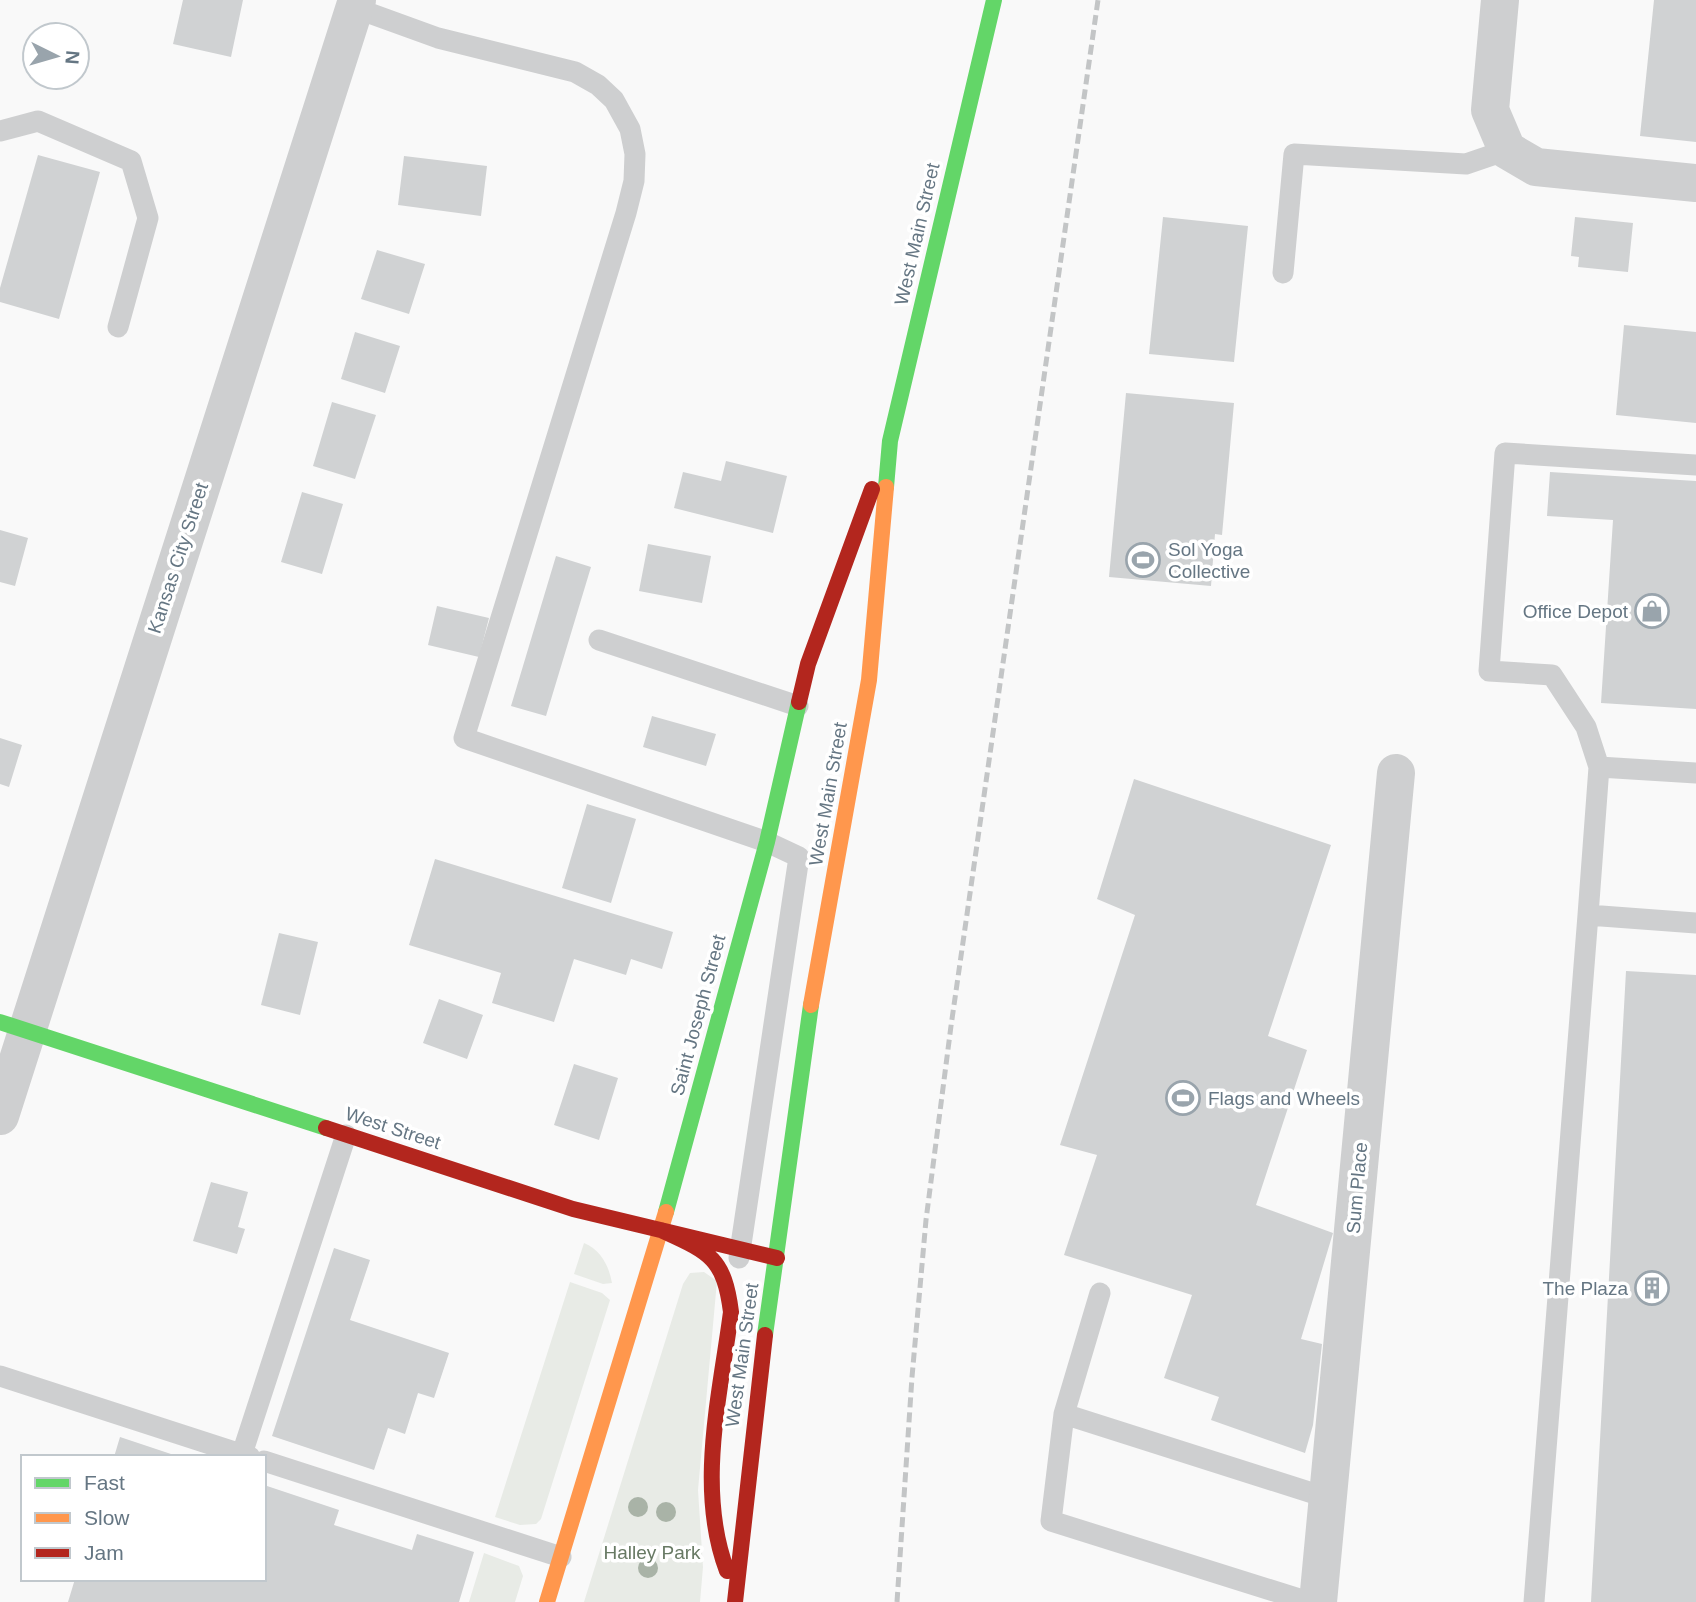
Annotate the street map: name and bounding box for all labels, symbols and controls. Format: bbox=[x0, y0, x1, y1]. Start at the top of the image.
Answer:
north arrow bbox=[21, 21, 91, 91]
text: N bbox=[61, 50, 83, 65]
street label: West Main Street bbox=[890, 160, 944, 307]
street label: Kansas City Street bbox=[144, 479, 213, 636]
place label: Sol Yoga Collective bbox=[1168, 539, 1250, 582]
sports icon: Sol Yoga Collective bbox=[1124, 541, 1162, 579]
shop icon: Office Depot bbox=[1633, 592, 1671, 630]
place label: Office Depot bbox=[1523, 601, 1629, 622]
street label: West Main Street bbox=[805, 720, 851, 867]
street label: Saint Joseph Street bbox=[666, 932, 730, 1098]
sports icon: Flags and Wheels bbox=[1164, 1079, 1202, 1117]
place label: Flags and Wheels bbox=[1208, 1088, 1360, 1109]
street label: West Street bbox=[343, 1103, 444, 1153]
street label: Sum Place bbox=[1343, 1141, 1371, 1235]
building icon: The Plaza bbox=[1633, 1269, 1671, 1307]
place label: The Plaza bbox=[1542, 1278, 1628, 1299]
street label: West Main Street bbox=[721, 1281, 763, 1428]
legend bbox=[21, 1455, 266, 1581]
text: Fast bbox=[84, 1471, 125, 1494]
text: Slow bbox=[84, 1506, 130, 1529]
text: Jam bbox=[84, 1541, 124, 1564]
park label: Halley Park bbox=[603, 1542, 701, 1563]

